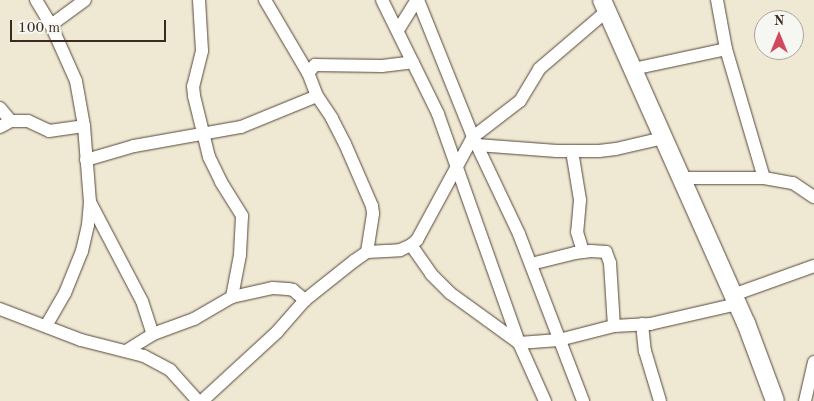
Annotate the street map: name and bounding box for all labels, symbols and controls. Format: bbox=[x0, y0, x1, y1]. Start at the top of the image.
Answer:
scale bar bbox=[12, 10, 169, 42]
north arrow bbox=[754, 10, 804, 60]
text: N bbox=[774, 14, 784, 28]
text: 100 m bbox=[18, 21, 60, 36]

